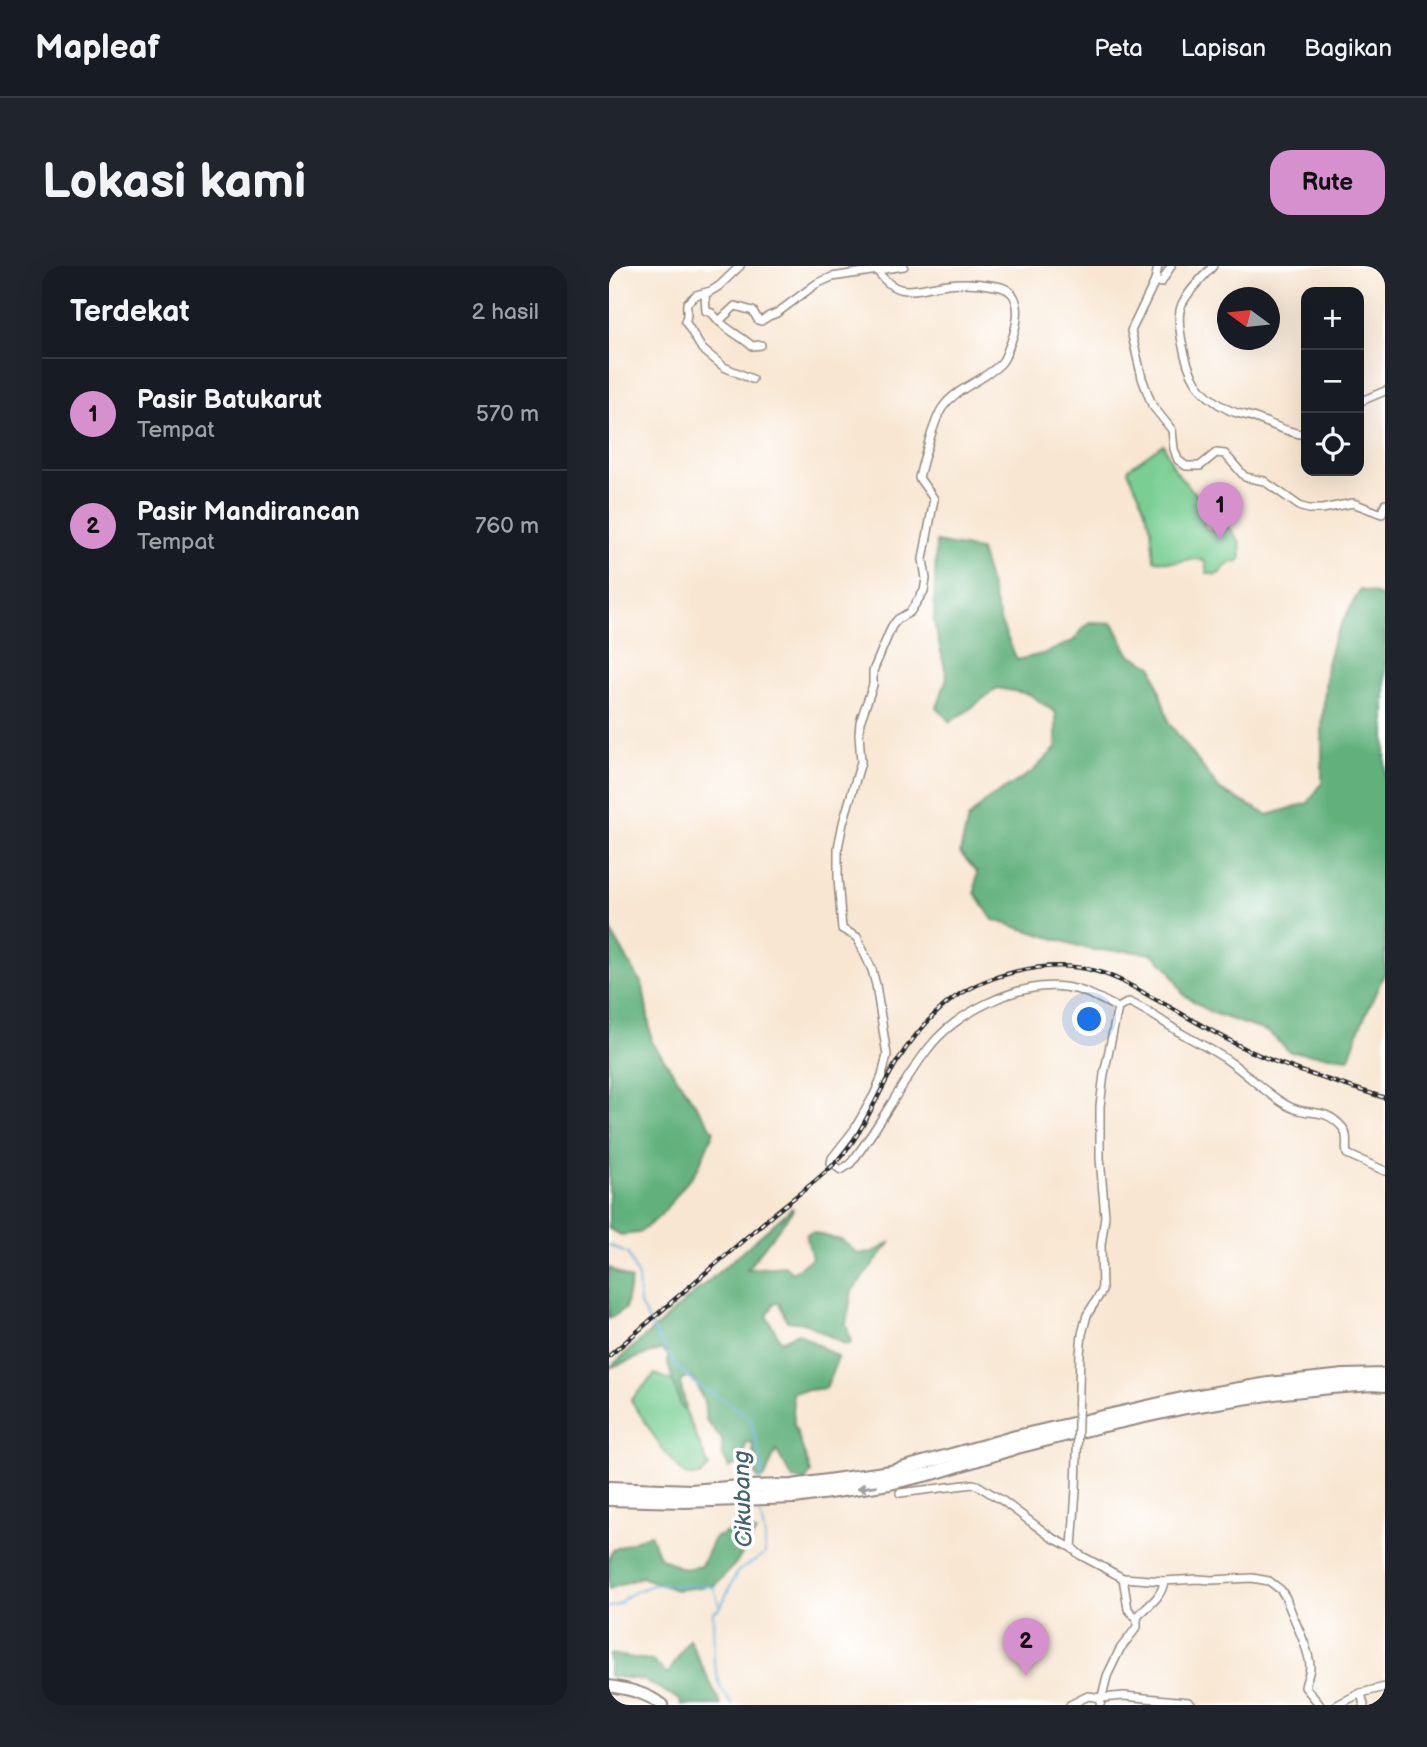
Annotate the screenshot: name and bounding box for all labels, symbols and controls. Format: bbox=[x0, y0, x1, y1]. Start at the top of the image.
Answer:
text: Mapleaf bbox=[35, 28, 160, 68]
text: Peta bbox=[1094, 34, 1143, 63]
text: Lapisan bbox=[1181, 34, 1266, 63]
text: Bagikan bbox=[1304, 34, 1392, 63]
button: Rute bbox=[1270, 150, 1385, 215]
text: Lokasi kami bbox=[42, 153, 306, 212]
north arrow bbox=[1217, 287, 1280, 350]
map controls bbox=[1301, 287, 1364, 476]
button: + bbox=[1301, 287, 1364, 350]
text: Terdekat bbox=[70, 294, 189, 330]
text: 2 hasil bbox=[472, 298, 539, 326]
button: − bbox=[1301, 350, 1364, 413]
text: Pasir Batukarut bbox=[137, 385, 322, 416]
text: 1 bbox=[88, 400, 98, 428]
text: 570 m bbox=[476, 400, 539, 428]
button: locate bbox=[1301, 413, 1364, 476]
text: Tempat bbox=[137, 416, 215, 444]
pin: 1 bbox=[1197, 482, 1243, 540]
text: Pasir Mandirancan bbox=[137, 497, 360, 528]
text: 2 bbox=[86, 512, 100, 540]
text: 760 m bbox=[475, 512, 539, 540]
text: Tempat bbox=[137, 528, 215, 556]
your location bbox=[1072, 1002, 1106, 1036]
water label: Cikubang bbox=[727, 1450, 759, 1548]
one-way arrow bbox=[855, 1481, 877, 1492]
pin: 2 bbox=[1003, 1618, 1049, 1676]

